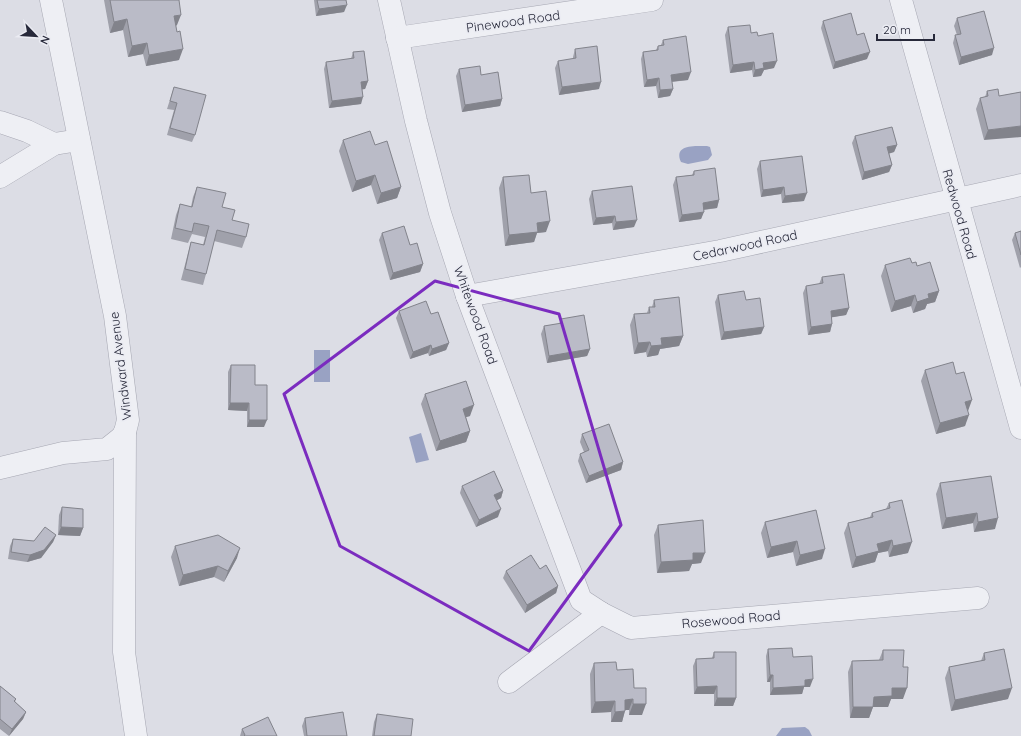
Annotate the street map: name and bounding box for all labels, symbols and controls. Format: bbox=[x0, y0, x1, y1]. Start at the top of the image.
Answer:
street label: Pinewood Road bbox=[465, 6, 561, 36]
north arrow bbox=[16, 16, 56, 56]
scale bar bbox=[877, 16, 934, 42]
text: 20 m bbox=[883, 22, 911, 37]
text: N bbox=[37, 34, 53, 47]
street label: Redwood Road bbox=[939, 167, 981, 261]
street label: Cedarwood Road bbox=[691, 226, 799, 264]
street label: Whitewood Road bbox=[451, 264, 501, 366]
street label: Windward Avenue bbox=[105, 311, 135, 421]
street label: Rosewood Road bbox=[681, 607, 781, 631]

